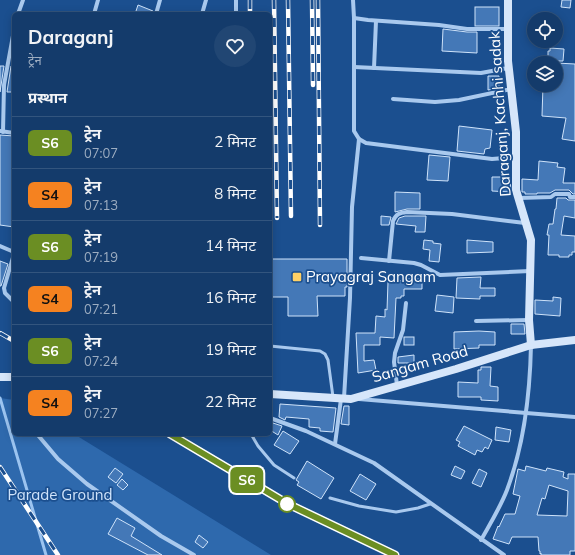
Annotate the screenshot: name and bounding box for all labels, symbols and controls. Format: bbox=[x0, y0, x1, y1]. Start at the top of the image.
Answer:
map controls bbox=[527, 12, 563, 92]
button: locate bbox=[527, 12, 563, 48]
text: Daraganj bbox=[28, 25, 113, 49]
button: heart bbox=[214, 25, 256, 67]
street label: Daraganj, Kachhi sadak bbox=[484, 31, 515, 197]
text: ट्रेन bbox=[28, 52, 42, 68]
button: layers bbox=[527, 56, 563, 92]
text: प्रस्थान bbox=[28, 88, 67, 107]
text: ट्रेन bbox=[84, 124, 101, 143]
text: 2 मिनट bbox=[214, 132, 256, 151]
text: S6 bbox=[41, 134, 59, 152]
text: 07:07 bbox=[84, 145, 118, 161]
text: ट्रेन bbox=[84, 176, 101, 195]
text: 8 मिनट bbox=[214, 184, 256, 203]
text: S4 bbox=[41, 186, 59, 204]
text: 07:13 bbox=[84, 197, 118, 213]
text: ट्रेन bbox=[84, 228, 101, 247]
text: 14 मिनट bbox=[205, 236, 256, 255]
text: S6 bbox=[41, 238, 59, 256]
text: 07:19 bbox=[84, 249, 118, 265]
place label: Prayagraj Sangam bbox=[306, 267, 436, 286]
marker: Prayagraj Sangam bbox=[291, 271, 303, 283]
text: ट्रेन bbox=[84, 280, 101, 299]
text: 16 मिनट bbox=[205, 288, 256, 307]
text: S4 bbox=[41, 290, 59, 308]
text: 07:21 bbox=[84, 301, 118, 317]
text: ट्रेन bbox=[84, 332, 101, 351]
text: 19 मिनट bbox=[205, 340, 256, 359]
street label: Sangam Road bbox=[370, 341, 470, 386]
text: S6 bbox=[41, 342, 59, 360]
text: 07:24 bbox=[84, 353, 118, 369]
text: ट्रेन bbox=[84, 384, 101, 403]
text: 22 मिनट bbox=[205, 392, 256, 411]
text: S4 bbox=[41, 394, 59, 412]
text: 07:27 bbox=[84, 405, 118, 421]
line badge: S6 bbox=[229, 467, 265, 493]
text: S6 bbox=[238, 471, 256, 489]
park label: Parade Ground bbox=[7, 485, 113, 504]
unlabelled marker bbox=[278, 495, 296, 513]

